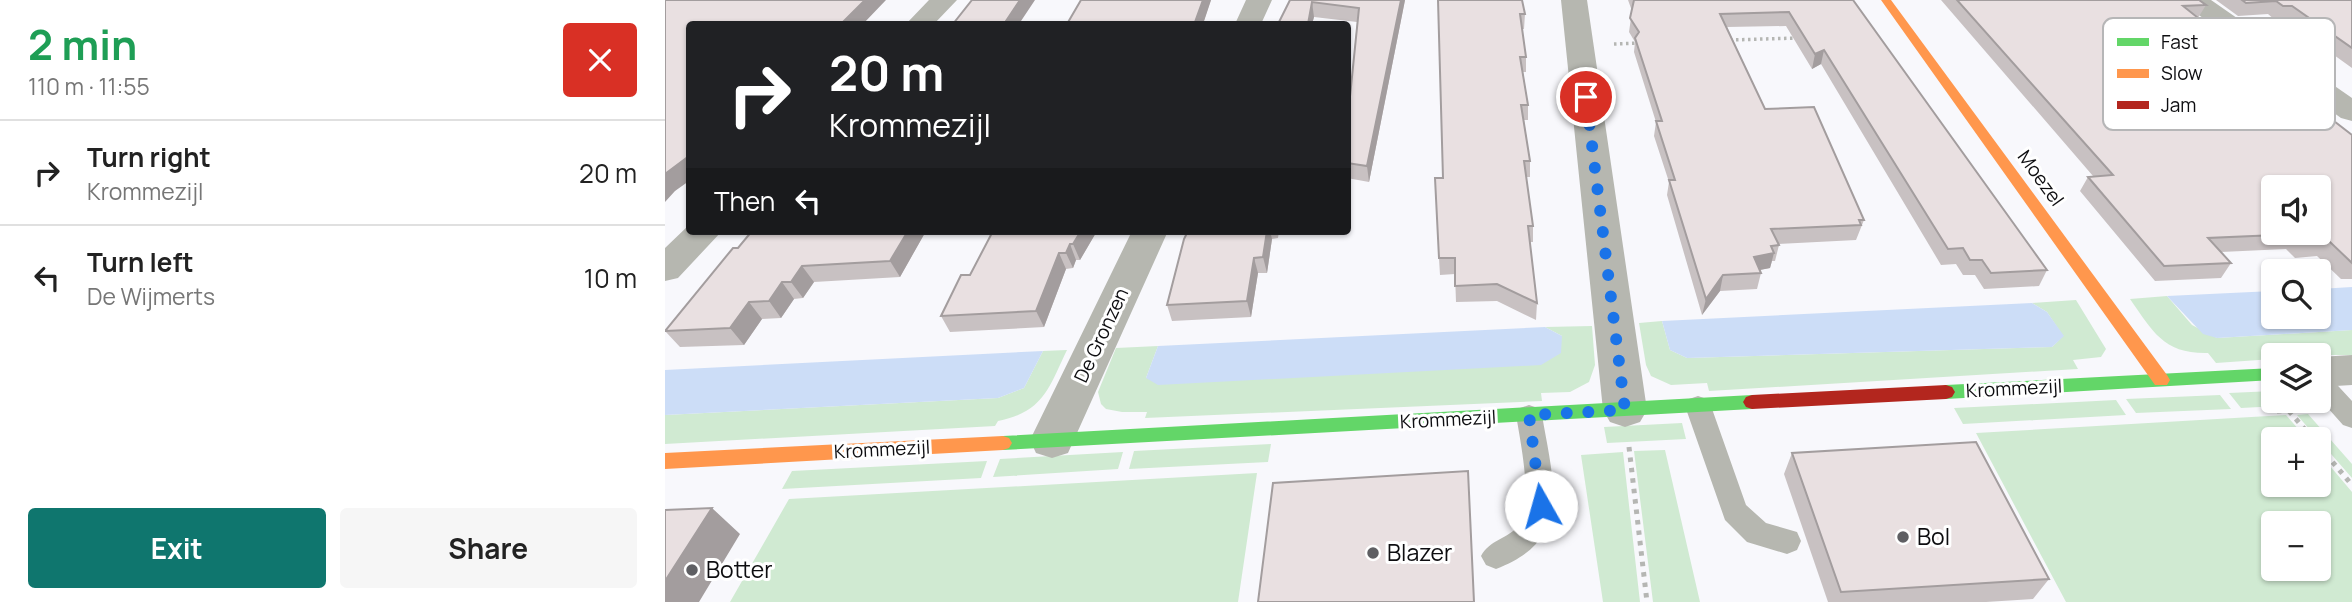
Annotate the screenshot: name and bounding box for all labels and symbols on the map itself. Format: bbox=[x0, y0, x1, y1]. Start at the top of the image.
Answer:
legend bbox=[2103, 18, 2335, 130]
text: Fast bbox=[2161, 29, 2198, 55]
text: Slow bbox=[2161, 60, 2203, 86]
pin bbox=[1556, 67, 1616, 127]
text: Jam bbox=[2161, 92, 2196, 118]
street label: Moezel bbox=[2012, 145, 2070, 211]
street label: De Gronzen bbox=[1068, 283, 1134, 387]
street label: Krommezijl bbox=[1965, 373, 2063, 403]
street label: Krommezijl bbox=[1399, 404, 1497, 434]
street label: Krommezijl bbox=[833, 434, 931, 464]
position arrow bbox=[1504, 469, 1578, 543]
place label: Bol bbox=[1917, 520, 1950, 552]
marker: Bol bbox=[1895, 529, 1911, 545]
place label: Blazer bbox=[1387, 536, 1452, 568]
marker: Blazer bbox=[1365, 545, 1381, 561]
place label: Botter bbox=[706, 553, 773, 585]
marker: Botter bbox=[684, 562, 700, 578]

